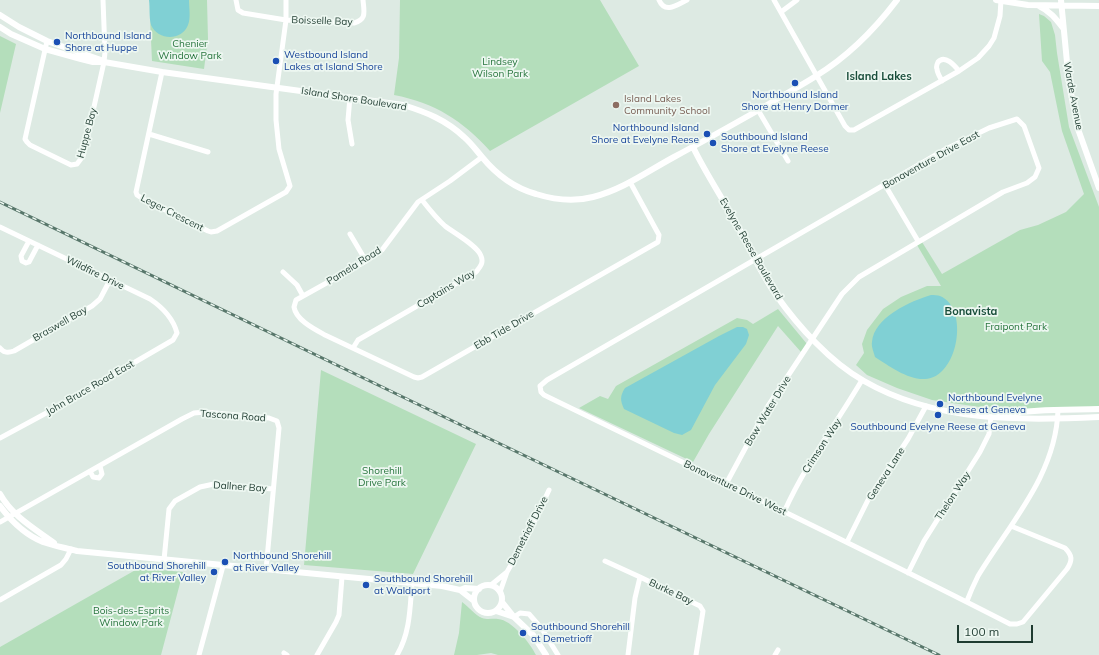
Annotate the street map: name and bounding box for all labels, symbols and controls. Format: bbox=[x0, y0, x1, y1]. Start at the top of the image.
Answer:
street label: Boisselle Bay bbox=[291, 14, 353, 28]
place label: Northbound Island Shore at Huppe bbox=[65, 30, 151, 54]
marker: Northbound Island Shore at Huppe bbox=[52, 37, 62, 47]
park label: Chenier Window Park bbox=[158, 38, 222, 62]
place label: Westbound Island Lakes at Island Shore bbox=[284, 49, 383, 72]
marker: Westbound Island Lakes at Island Shore bbox=[271, 56, 281, 66]
park label: Lindsey Wilson Park bbox=[472, 56, 528, 80]
street label: Warde Avenue bbox=[1061, 61, 1085, 131]
district label: Island Lakes bbox=[846, 70, 912, 84]
marker: Northbound Island Shore at Henry Dormer bbox=[790, 78, 800, 88]
street label: Island Shore Boulevard bbox=[300, 85, 408, 113]
place label: Northbound Island Shore at Henry Dormer bbox=[742, 89, 848, 112]
place label: Island Lakes Community School bbox=[624, 93, 710, 116]
marker: Island Lakes Community School bbox=[611, 100, 621, 110]
street label: Huppe Bay bbox=[75, 107, 99, 159]
place label: Northbound Island Shore at Evelyne Reese bbox=[591, 122, 699, 146]
street label: Bonaventure Drive East bbox=[881, 128, 981, 192]
marker: Northbound Island Shore at Evelyne Reese bbox=[702, 129, 712, 139]
place label: Southbound Island Shore at Evelyne Reese bbox=[721, 131, 829, 154]
marker: Southbound Island Shore at Evelyne Reese bbox=[708, 138, 718, 148]
street label: Leger Crescent bbox=[139, 192, 205, 234]
street label: Evelyne Reese Boulevard bbox=[717, 196, 785, 302]
street label: Pamela Road bbox=[325, 244, 383, 288]
street label: Wildfire Drive bbox=[64, 254, 126, 292]
street label: Captains Way bbox=[415, 267, 477, 311]
street label: Braswell Bay bbox=[31, 304, 89, 344]
district label: Bonavista bbox=[945, 305, 997, 319]
street label: Ebb Tide Drive bbox=[472, 308, 536, 352]
park label: Fraipont Park bbox=[985, 321, 1047, 333]
street label: John Bruce Road East bbox=[44, 358, 136, 418]
street label: Bow Water Drive bbox=[742, 374, 794, 448]
place label: Northbound Evelyne Reese at Geneva bbox=[948, 392, 1042, 416]
marker: Northbound Evelyne Reese at Geneva bbox=[935, 399, 945, 409]
street label: Tascona Road bbox=[200, 408, 266, 424]
marker: Southbound Evelyne Reese at Geneva bbox=[933, 410, 943, 420]
street label: Crimson Way bbox=[800, 416, 844, 476]
place label: Southbound Evelyne Reese at Geneva bbox=[850, 421, 1026, 433]
street label: Geneva Lane bbox=[864, 445, 908, 503]
street label: Bonaventure Drive West bbox=[682, 458, 788, 518]
park label: Shorehill Drive Park bbox=[358, 465, 406, 488]
street label: Thelon Way bbox=[933, 469, 973, 523]
street label: Dallner Bay bbox=[213, 479, 267, 495]
street label: Demetrioff Drive bbox=[505, 495, 551, 567]
place label: Northbound Shorehill at River Valley bbox=[233, 550, 331, 574]
marker: Northbound Shorehill at River Valley bbox=[220, 557, 230, 567]
place label: Southbound Shorehill at River Valley bbox=[107, 560, 206, 584]
marker: Southbound Shorehill at River Valley bbox=[209, 567, 219, 577]
place label: Southbound Shorehill at Waldport bbox=[374, 573, 473, 596]
street label: Burke Bay bbox=[647, 577, 695, 607]
marker: Southbound Shorehill at Waldport bbox=[361, 580, 371, 590]
park label: Bois-des-Esprits Window Park bbox=[93, 605, 169, 628]
scale bar bbox=[959, 617, 1035, 643]
place label: Southbound Shorehill at Demetrioff bbox=[531, 621, 630, 644]
text: 100 m bbox=[964, 624, 999, 639]
marker: Southbound Shorehill at Demetrioff bbox=[518, 628, 528, 638]

